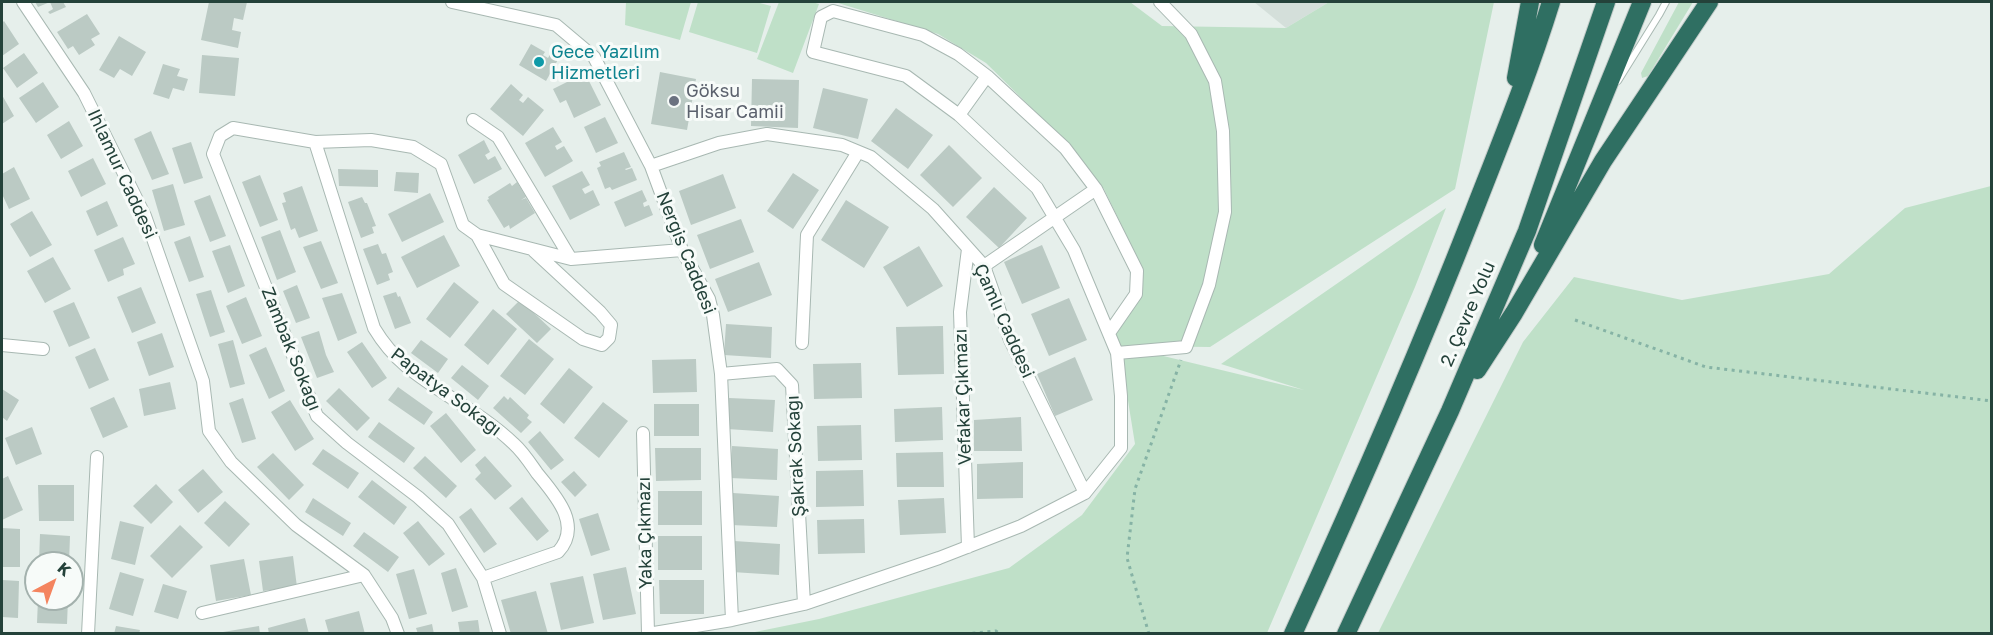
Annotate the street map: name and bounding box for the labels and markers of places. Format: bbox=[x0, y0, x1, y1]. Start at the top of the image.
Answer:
place label: Gece Yazılım Hizmetleri bbox=[551, 41, 660, 84]
marker: Gece Yazılım Hizmetleri bbox=[532, 55, 546, 69]
place label: Göksu Hisar Camii bbox=[686, 80, 784, 122]
marker: Göksu Hisar Camii bbox=[667, 94, 681, 108]

